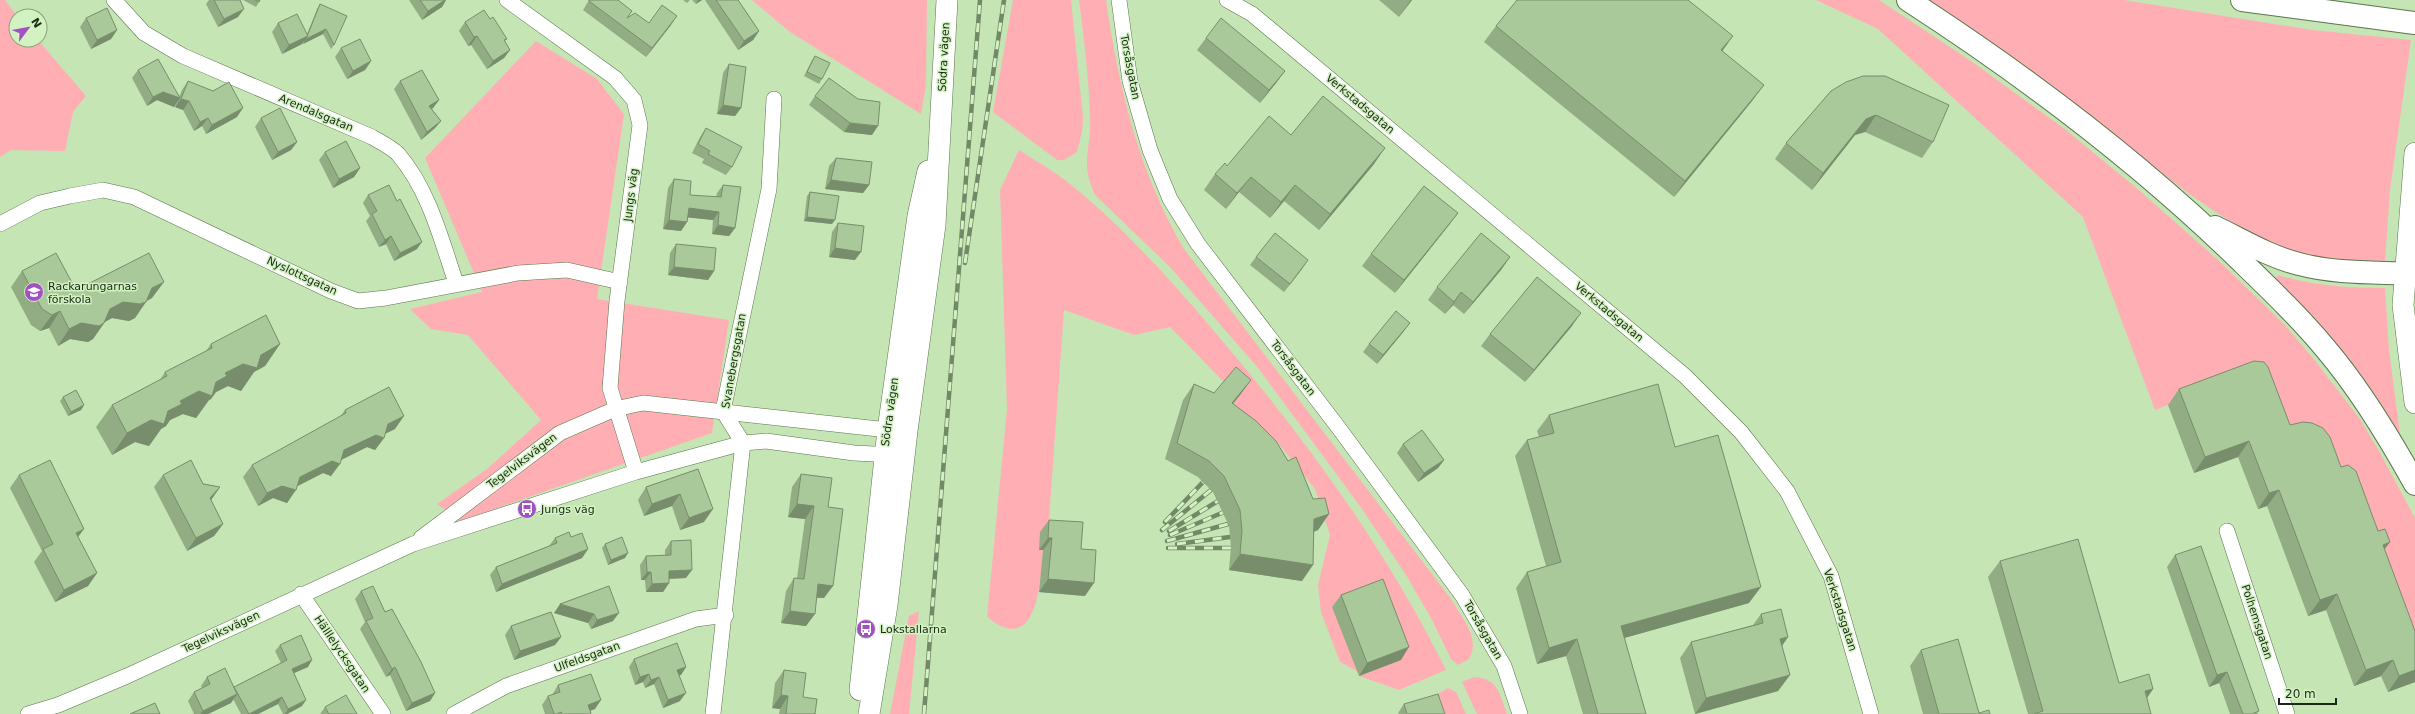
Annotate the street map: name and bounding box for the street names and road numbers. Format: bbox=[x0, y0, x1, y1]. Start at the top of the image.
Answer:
street label: Södra vägen bbox=[936, 22, 952, 92]
street label: Torsåsgatan bbox=[1117, 32, 1143, 101]
street label: Verkstadsgatan bbox=[1323, 72, 1397, 137]
street label: Arendalsgatan bbox=[277, 91, 355, 135]
street label: Jungs väg bbox=[621, 168, 641, 223]
street label: Nyslottsgatan bbox=[265, 254, 339, 298]
street label: Verkstadsgatan bbox=[1572, 280, 1646, 345]
street label: Svanebergsgatan bbox=[719, 312, 749, 410]
street label: Torsåsgatan bbox=[1267, 337, 1318, 398]
street label: Södra vägen bbox=[879, 377, 901, 447]
street label: Tegelviksvägen bbox=[484, 431, 559, 492]
street label: Verkstadsgatan bbox=[1821, 567, 1859, 653]
street label: Polhemsgatan bbox=[2239, 583, 2275, 661]
street label: Torsåsgatan bbox=[1460, 597, 1505, 662]
street label: Tegelviksvägen bbox=[179, 608, 262, 656]
street label: Hälllelycksgatan bbox=[311, 613, 373, 695]
street label: Ulfeldsgatan bbox=[552, 639, 622, 675]

